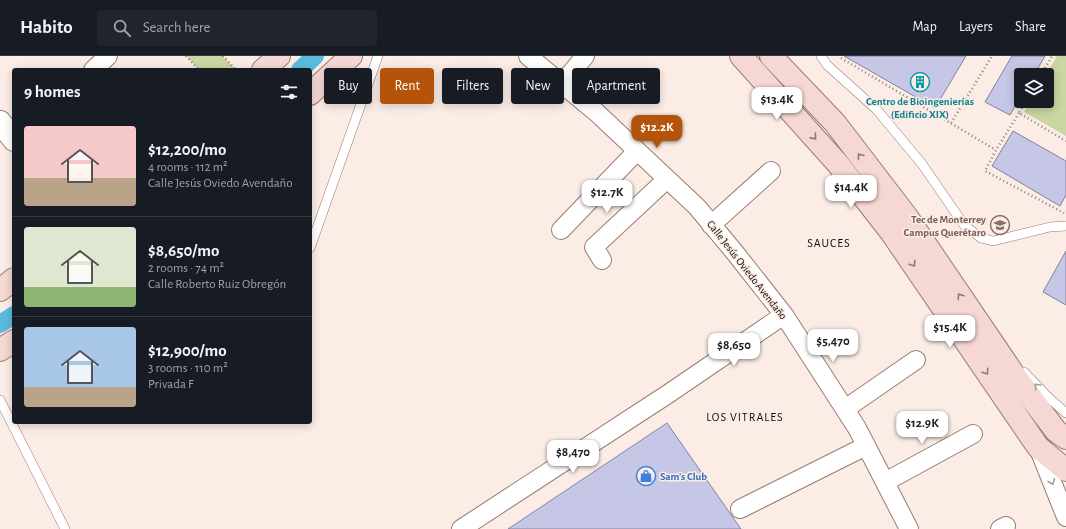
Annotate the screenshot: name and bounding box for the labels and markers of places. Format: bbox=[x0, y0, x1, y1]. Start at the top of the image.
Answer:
building icon: Centro de Bioingenierías (Edificio XIX) bbox=[909, 71, 931, 93]
pin: $13.4K bbox=[744, 87, 810, 121]
place label: Centro de Bioingenierías (Edificio XIX) bbox=[866, 96, 974, 120]
pin: $12.2K bbox=[624, 115, 690, 149]
pin: $14.4K bbox=[818, 175, 884, 209]
pin: $12.7K bbox=[574, 180, 640, 214]
place label: Tec de Monterrey Campus Querétaro bbox=[904, 214, 987, 239]
school or university icon: Tec de Monterrey Campus Querétaro bbox=[989, 214, 1011, 236]
pin: $15.4K bbox=[917, 315, 983, 349]
pin: $5,470 bbox=[800, 329, 866, 363]
pin: $8,650 bbox=[701, 333, 767, 367]
pin: $12.9K bbox=[889, 411, 955, 445]
pin: $8,470 bbox=[540, 440, 606, 474]
shop icon: Sam's Club bbox=[635, 465, 657, 487]
place label: Sam's Club bbox=[660, 471, 707, 482]

